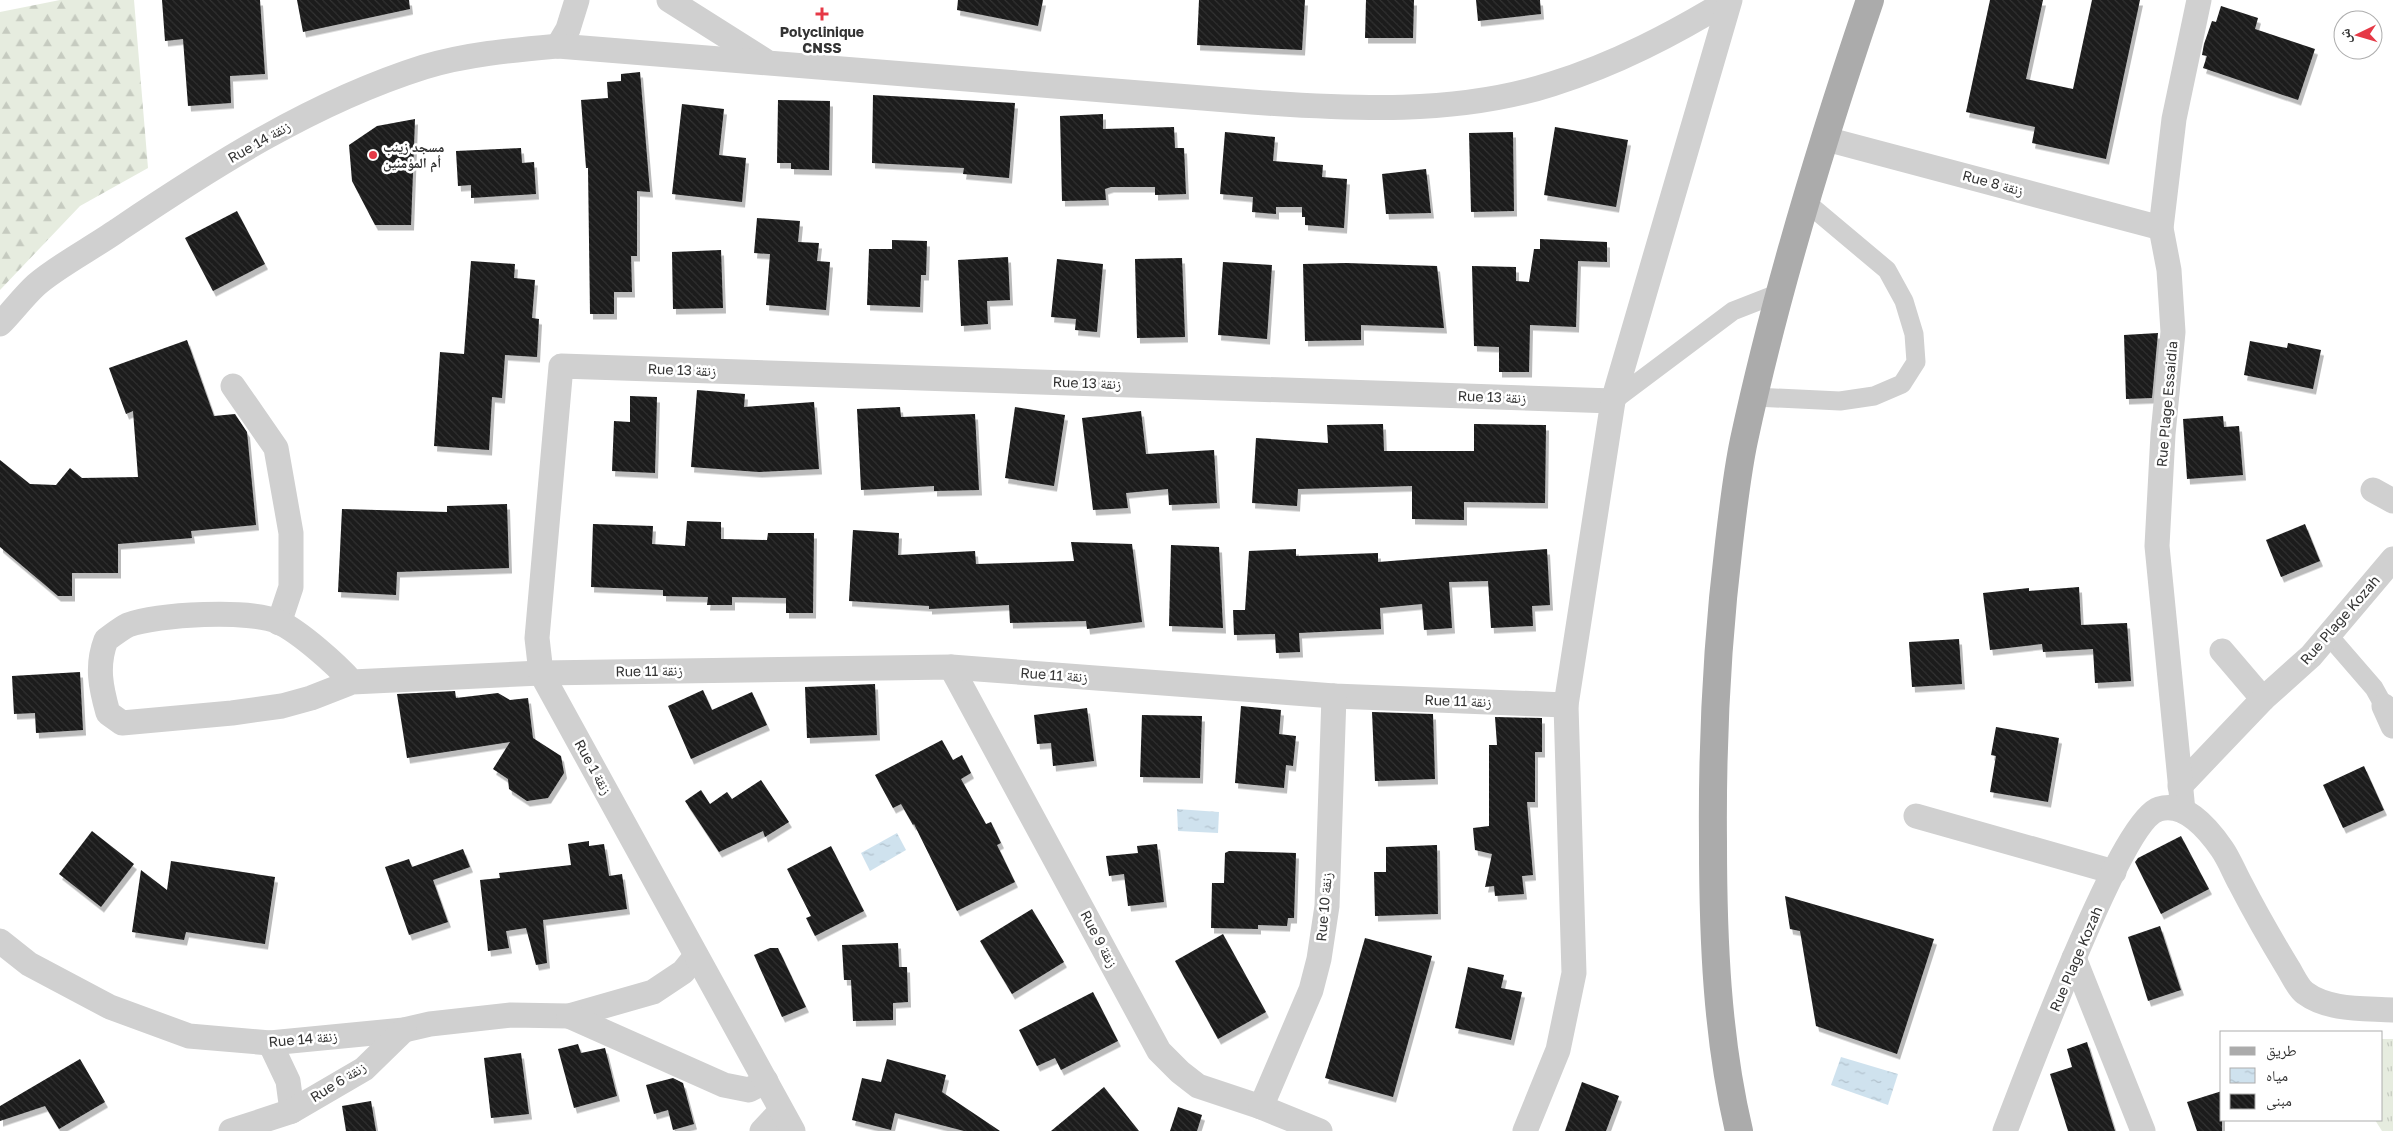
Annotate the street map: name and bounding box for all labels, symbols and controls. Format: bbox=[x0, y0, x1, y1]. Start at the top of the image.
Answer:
marker: Polyclinique CNSS bbox=[815, 7, 829, 21]
north arrow bbox=[2333, 10, 2383, 60]
place label: Polyclinique CNSS bbox=[780, 23, 864, 56]
text: ش bbox=[2335, 28, 2355, 44]
street label: Rue 14 زنقة bbox=[225, 117, 293, 167]
place label: مسجد زينب أم المؤمنين bbox=[383, 138, 444, 173]
marker: مسجد زينب أم المؤمنين bbox=[367, 149, 379, 161]
street label: Rue 8 زنقة bbox=[1961, 166, 2025, 200]
street label: Rue Plage Essaidia bbox=[2153, 340, 2180, 468]
street label: Rue 13 زنقة bbox=[647, 360, 717, 380]
street label: Rue 13 زنقة bbox=[1052, 373, 1122, 393]
street label: Rue 13 زنقة bbox=[1457, 387, 1527, 407]
street label: Rue Plage Kozah bbox=[2296, 572, 2383, 668]
street label: Rue 11 زنقة bbox=[615, 661, 683, 681]
street label: Rue 11 زنقة bbox=[1020, 664, 1088, 686]
street label: Rue 11 زنقة bbox=[1424, 691, 1492, 711]
street label: Rue 1 زنقة bbox=[570, 736, 616, 798]
street label: Rue 10 زنقة bbox=[1312, 872, 1336, 942]
street label: Rue Plage Kozah bbox=[2046, 904, 2105, 1014]
street label: Rue 9 زنقة bbox=[1076, 907, 1122, 971]
street label: Rue 14 زنقة bbox=[268, 1027, 338, 1051]
legend bbox=[2220, 1031, 2383, 1121]
text: طريق bbox=[2266, 1041, 2297, 1061]
street label: Rue 6 زنقة bbox=[307, 1058, 369, 1106]
text: مياه bbox=[2266, 1066, 2288, 1084]
text: مبنى bbox=[2266, 1091, 2292, 1111]

